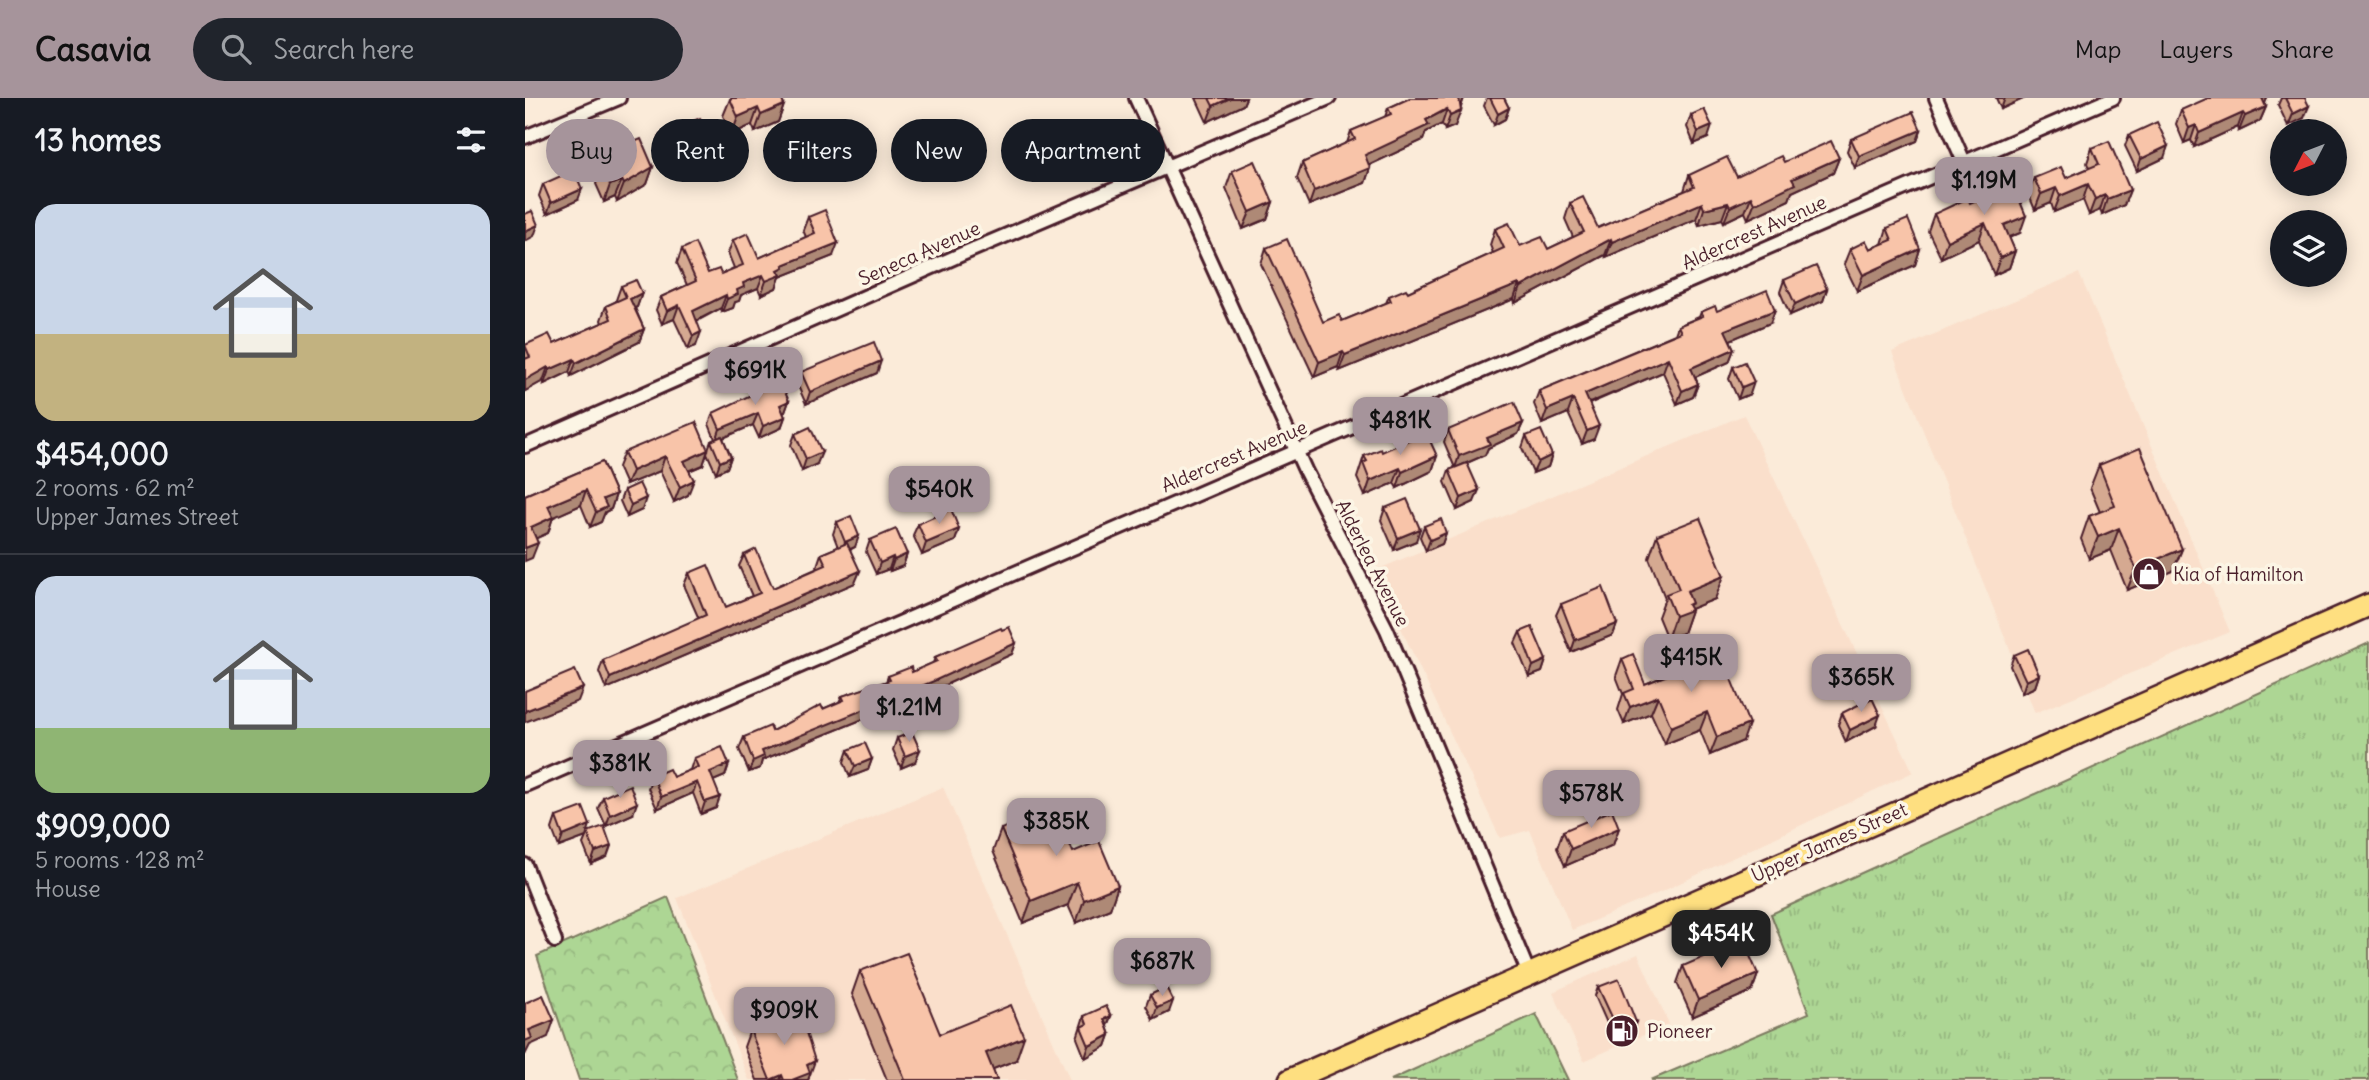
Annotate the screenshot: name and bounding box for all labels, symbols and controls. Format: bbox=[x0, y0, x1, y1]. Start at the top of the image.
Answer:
search box bbox=[193, 18, 683, 81]
text: Casavia bbox=[35, 28, 151, 70]
icon: search bbox=[217, 30, 255, 68]
text: Search here bbox=[273, 33, 414, 66]
text: Map bbox=[2075, 34, 2121, 64]
text: Layers bbox=[2159, 34, 2233, 64]
text: Share bbox=[2271, 34, 2334, 64]
chip: Buy bbox=[546, 119, 637, 182]
chip: Rent bbox=[651, 119, 749, 182]
chip: Filters bbox=[763, 119, 877, 182]
chip: New bbox=[891, 119, 987, 182]
chip: Apartment bbox=[1001, 119, 1165, 182]
north arrow bbox=[2270, 119, 2347, 196]
map controls bbox=[2270, 119, 2347, 287]
text: 13 homes bbox=[35, 121, 161, 159]
icon: filters bbox=[452, 121, 490, 159]
pin: $1.19M bbox=[1927, 158, 2041, 217]
text: $1.19M bbox=[1951, 165, 2017, 194]
street label: Aldercrest Avenue bbox=[1678, 189, 1830, 275]
button: layers bbox=[2270, 210, 2347, 287]
street label: Seneca Avenue bbox=[854, 215, 984, 291]
icon: home bbox=[200, 250, 326, 376]
pin: $691K bbox=[706, 348, 804, 407]
text: $691K bbox=[724, 355, 786, 384]
pin: $481K bbox=[1351, 398, 1449, 457]
text: $481K bbox=[1369, 405, 1431, 434]
street label: Aldercrest Avenue bbox=[1158, 415, 1310, 497]
text: $454,000 bbox=[35, 435, 169, 473]
pin: $540K bbox=[890, 466, 988, 526]
text: 2 rooms · 62 m² bbox=[35, 473, 195, 502]
text: $540K bbox=[905, 474, 973, 503]
street label: Alderlea Avenue bbox=[1331, 496, 1415, 630]
text: Upper James Street bbox=[35, 502, 239, 531]
shop icon: Kia of Hamilton bbox=[2130, 555, 2168, 593]
place label: Kia of Hamilton bbox=[2173, 562, 2303, 586]
icon: home bbox=[200, 622, 326, 748]
pin: $415K bbox=[1642, 634, 1740, 694]
text: $415K bbox=[1660, 642, 1722, 671]
pin: $365K bbox=[1812, 654, 1910, 714]
text: $365K bbox=[1828, 662, 1894, 691]
pin: $1.21M bbox=[852, 684, 966, 744]
text: $1.21M bbox=[876, 692, 942, 721]
pin: $381K bbox=[571, 740, 669, 800]
text: $381K bbox=[589, 748, 651, 777]
pin: $578K bbox=[1542, 770, 1640, 830]
text: $578K bbox=[1559, 778, 1623, 807]
street label: Upper James Street bbox=[1747, 797, 1911, 887]
pin: $385K bbox=[1007, 798, 1105, 858]
text: $385K bbox=[1023, 806, 1089, 835]
text: $909,000 bbox=[35, 807, 171, 845]
text: 5 rooms · 128 m² bbox=[35, 845, 205, 874]
text: House bbox=[35, 874, 101, 903]
pin: $454K bbox=[1672, 910, 1770, 970]
text: $454K bbox=[1688, 918, 1754, 947]
pin: $687K bbox=[1113, 939, 1211, 998]
text: $687K bbox=[1130, 946, 1194, 975]
pin: $909K bbox=[735, 988, 833, 1047]
text: $909K bbox=[750, 995, 818, 1024]
fuel station icon: Pioneer bbox=[1603, 1012, 1641, 1050]
place label: Pioneer bbox=[1647, 1019, 1713, 1043]

